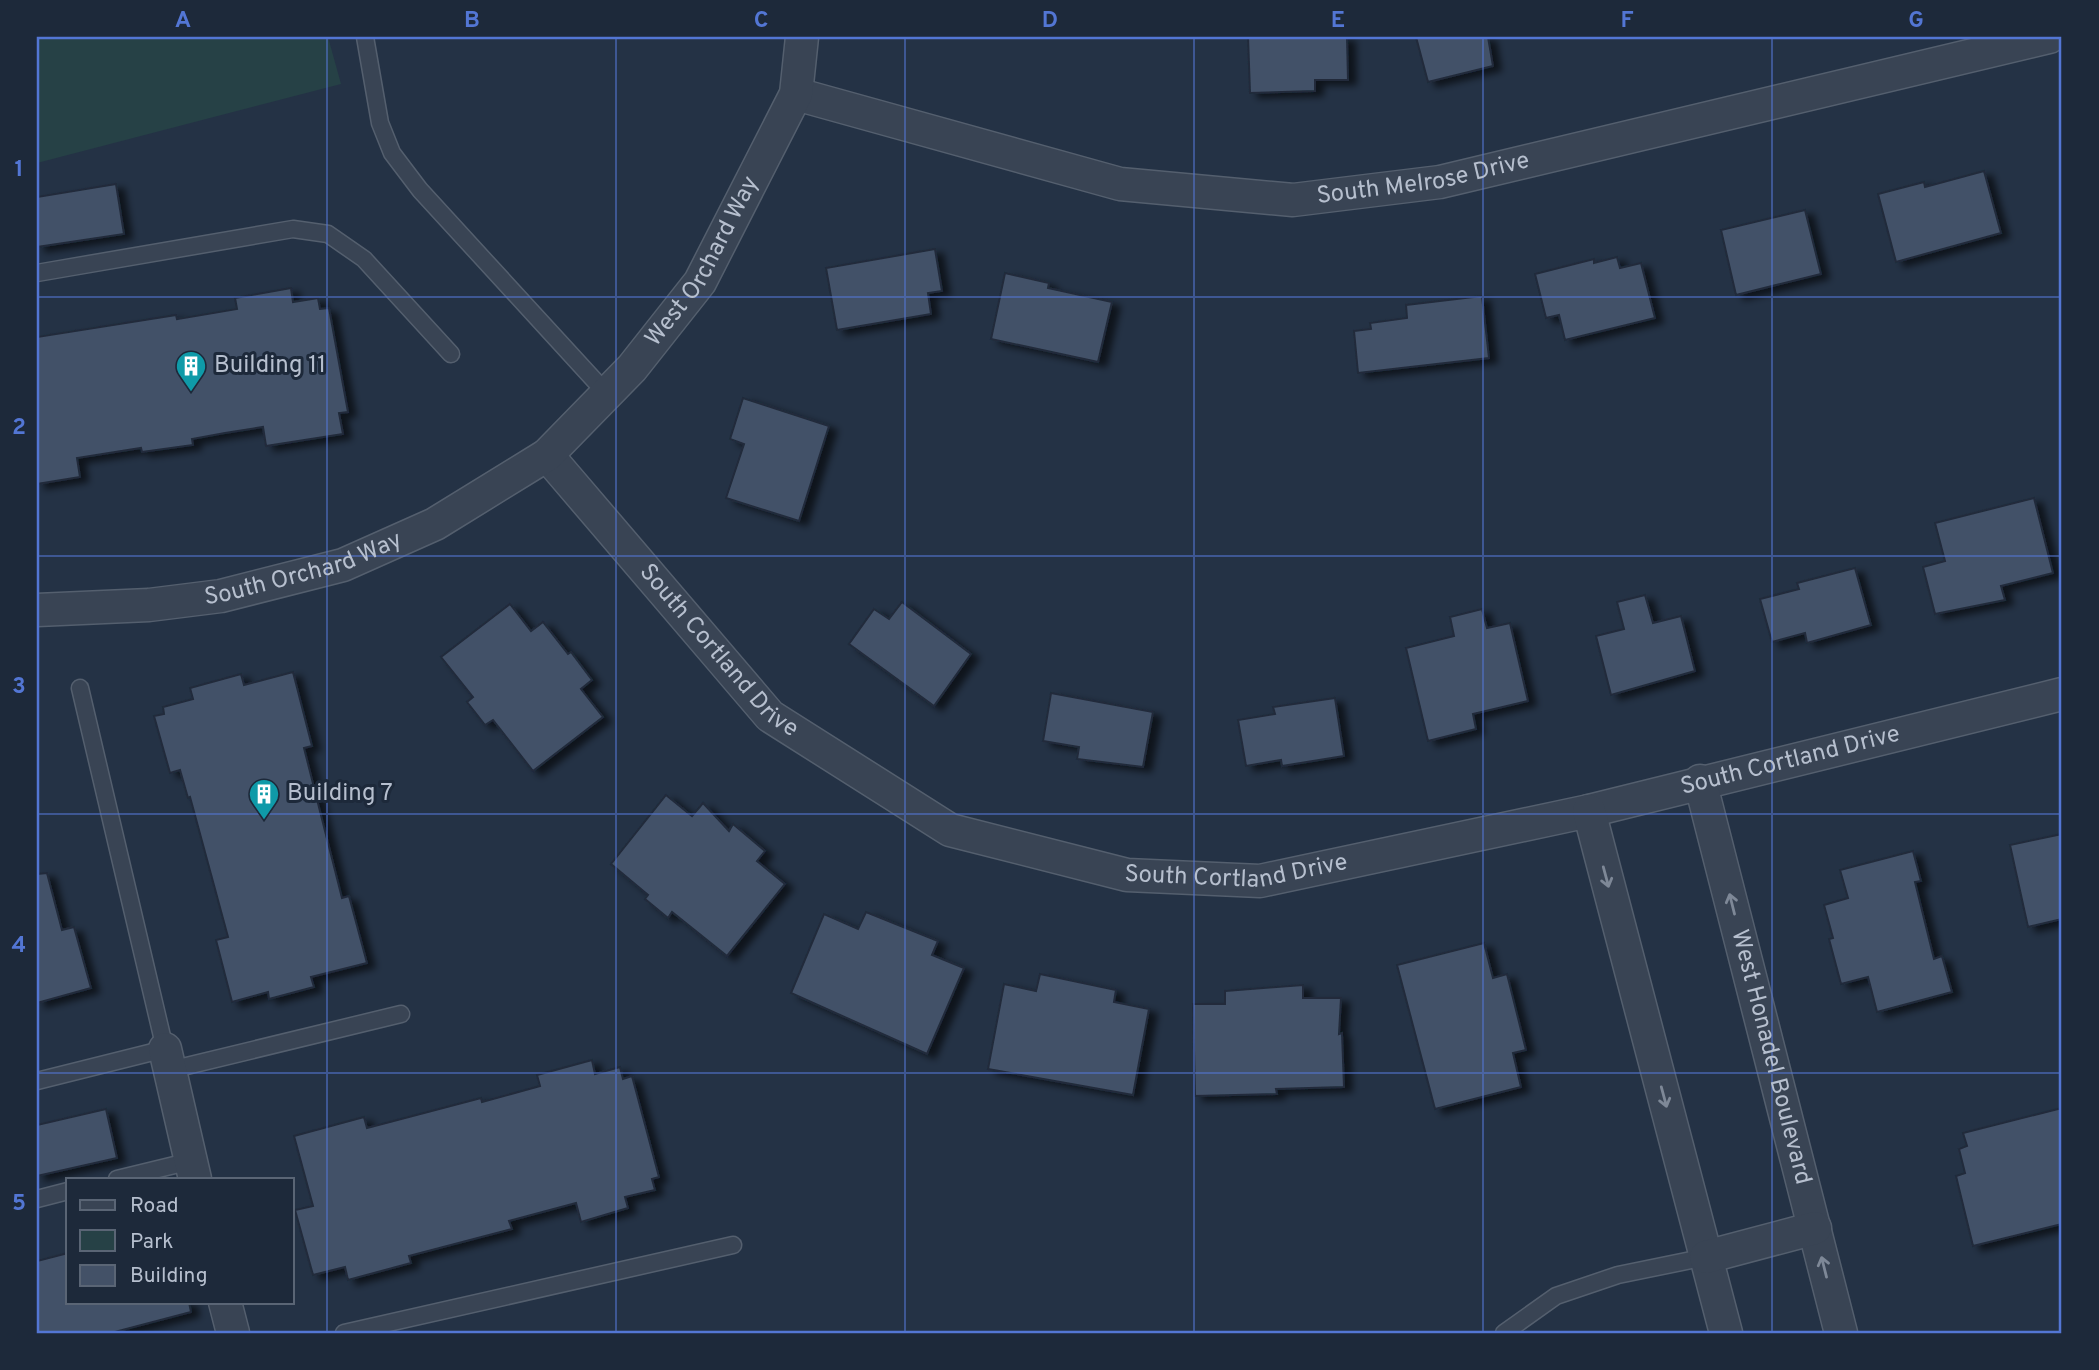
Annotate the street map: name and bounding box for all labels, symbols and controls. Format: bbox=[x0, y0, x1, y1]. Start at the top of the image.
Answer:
text: A bbox=[175, 7, 191, 36]
text: B bbox=[464, 7, 480, 36]
text: C bbox=[754, 7, 768, 36]
text: D bbox=[1042, 7, 1058, 36]
text: E bbox=[1331, 7, 1345, 36]
text: F bbox=[1620, 7, 1634, 36]
text: G bbox=[1908, 7, 1924, 36]
street label: South Melrose Drive bbox=[1315, 146, 1533, 212]
text: 1 bbox=[14, 156, 24, 185]
street label: West Orchard Way bbox=[639, 171, 766, 353]
building icon: Building 11 bbox=[174, 349, 208, 393]
place label: Building 11 bbox=[214, 351, 326, 381]
text: 2 bbox=[12, 414, 26, 443]
street label: South Orchard Way bbox=[203, 525, 407, 613]
street label: South Cortland Drive bbox=[632, 558, 804, 745]
text: 3 bbox=[12, 673, 26, 702]
street label: South Cortland Drive bbox=[1678, 720, 1903, 803]
building icon: Building 7 bbox=[247, 777, 281, 821]
place label: Building 7 bbox=[287, 779, 393, 809]
street label: South Cortland Drive bbox=[1124, 848, 1351, 896]
one-way arrow bbox=[1600, 865, 1613, 888]
one-way arrow bbox=[1725, 893, 1738, 916]
street label: West Honadel Boulevard bbox=[1724, 927, 1817, 1188]
text: 4 bbox=[12, 932, 26, 961]
one-way arrow bbox=[1658, 1085, 1671, 1108]
legend bbox=[66, 1178, 294, 1304]
text: 5 bbox=[12, 1190, 26, 1219]
text: Road bbox=[130, 1193, 179, 1220]
text: Park bbox=[130, 1229, 173, 1256]
one-way arrow bbox=[1817, 1256, 1830, 1278]
text: Building bbox=[130, 1263, 208, 1290]

